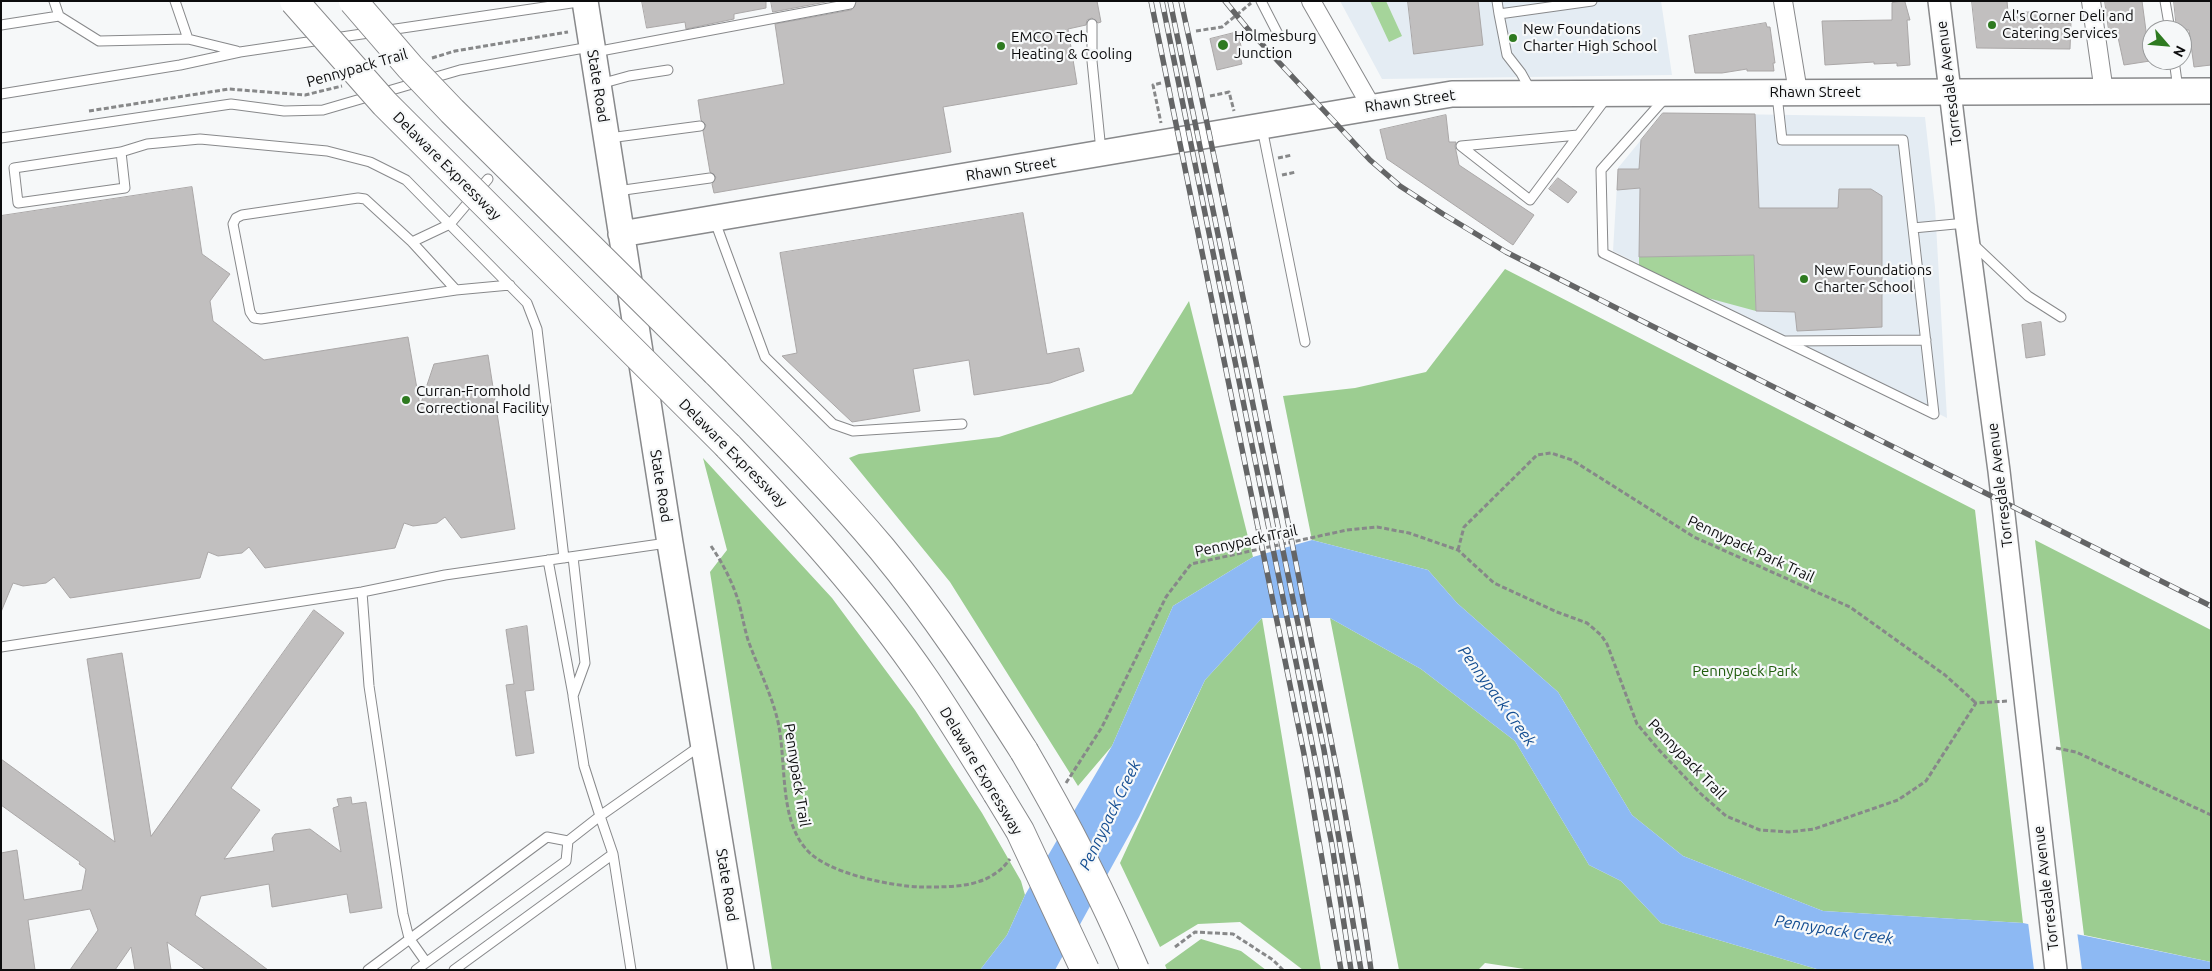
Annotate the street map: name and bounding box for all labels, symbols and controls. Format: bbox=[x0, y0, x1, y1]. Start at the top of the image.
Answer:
place label: Al's Corner Deli and Catering Services bbox=[2002, 7, 2134, 42]
marker: Al's Corner Deli and Catering Services bbox=[1986, 19, 1998, 31]
place label: New Foundations Charter High School bbox=[1523, 20, 1657, 55]
street label: Torresdale Avenue bbox=[1932, 20, 1966, 146]
north arrow bbox=[2142, 20, 2192, 70]
place label: Holmesburg Junction bbox=[1234, 27, 1317, 62]
place label: EMCO Tech Heating & Cooling bbox=[1011, 28, 1132, 63]
marker: New Foundations Charter High School bbox=[1507, 32, 1519, 44]
marker: Holmesburg Junction bbox=[1216, 38, 1230, 52]
marker: EMCO Tech Heating & Cooling bbox=[995, 40, 1007, 52]
text: N bbox=[2170, 43, 2189, 60]
street label: Pennypack Trail bbox=[304, 45, 410, 91]
street label: State Road bbox=[583, 48, 613, 124]
street label: Rhawn Street bbox=[1769, 83, 1861, 101]
street label: Rhawn Street bbox=[1364, 86, 1456, 116]
street label: Delaware Expressway bbox=[389, 108, 505, 224]
street label: Rhawn Street bbox=[965, 153, 1057, 185]
place label: New Foundations Charter School bbox=[1814, 261, 1932, 296]
marker: New Foundations Charter School bbox=[1798, 273, 1810, 285]
place label: Curran-Fromhold Correctional Facility bbox=[416, 382, 549, 417]
marker: Curran-Fromhold Correctional Facility bbox=[400, 394, 412, 406]
street label: Delaware Expressway bbox=[675, 395, 791, 511]
street label: Torresdale Avenue bbox=[1983, 422, 2017, 548]
street label: State Road bbox=[646, 448, 676, 524]
street label: Pennypack Park Trail bbox=[1685, 512, 1817, 586]
street label: Pennypack Trail bbox=[1193, 521, 1299, 561]
water label: Pennypack Creek bbox=[1454, 642, 1540, 750]
park label: Pennypack Park bbox=[1692, 662, 1798, 680]
street label: Delaware Expressway bbox=[936, 704, 1026, 838]
street label: Pennypack Trail bbox=[1644, 715, 1730, 803]
street label: Pennypack Trail bbox=[780, 722, 814, 828]
water label: Pennypack Creek bbox=[1075, 757, 1145, 873]
street label: Torresdale Avenue bbox=[2029, 825, 2063, 951]
street label: State Road bbox=[712, 847, 742, 923]
water label: Pennypack Creek bbox=[1773, 911, 1895, 949]

